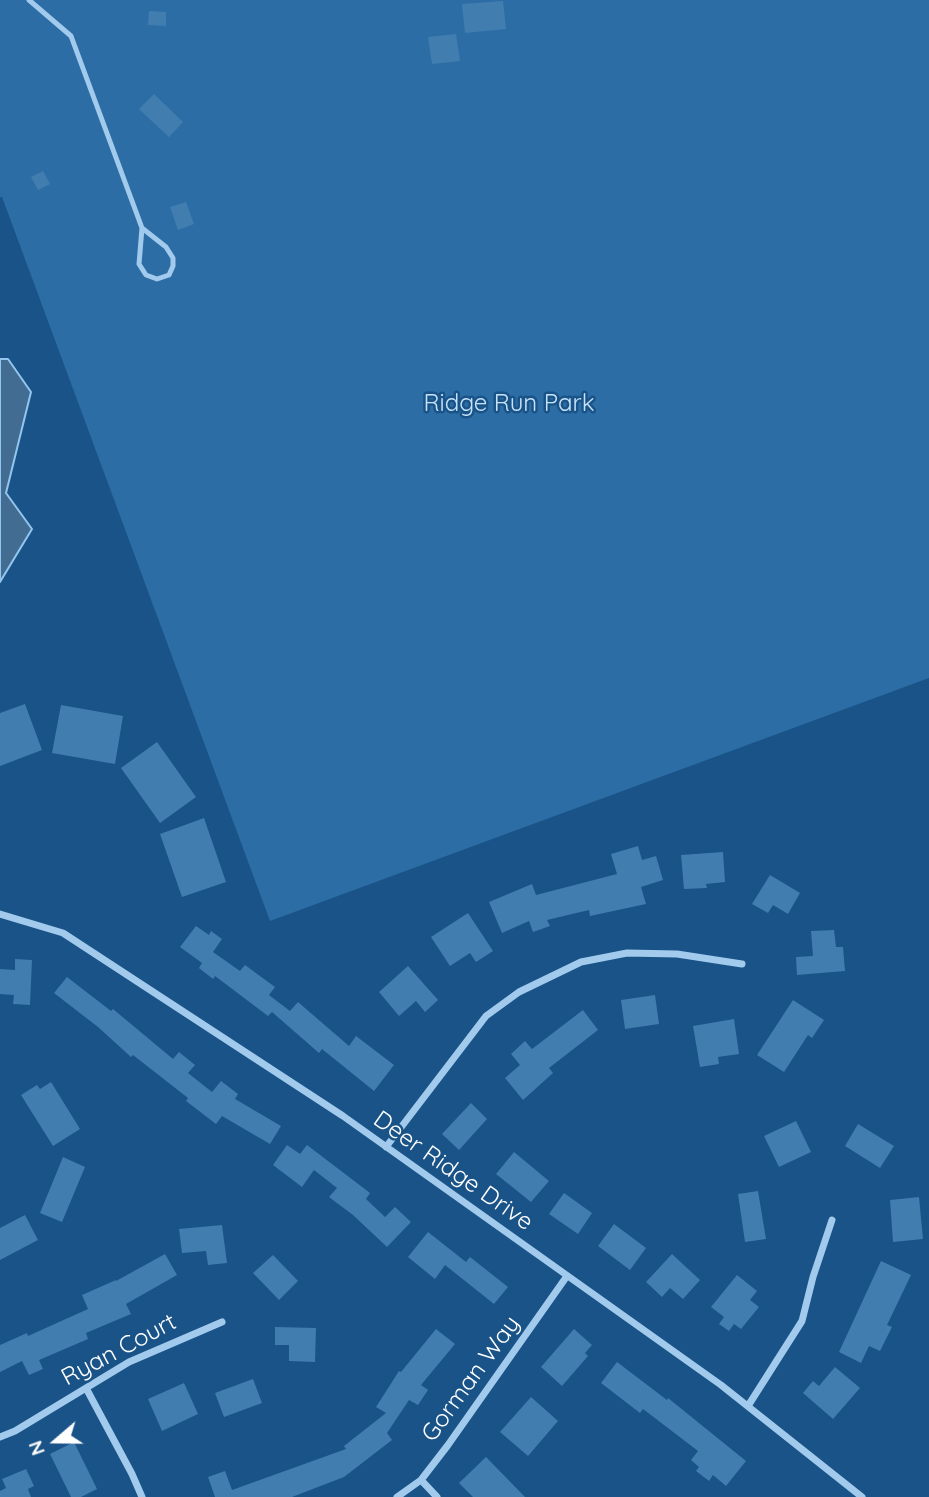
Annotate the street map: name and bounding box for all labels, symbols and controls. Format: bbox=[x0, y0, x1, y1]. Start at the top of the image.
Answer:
park label: Ridge Run Park bbox=[423, 390, 595, 418]
street label: Deer Ridge Drive bbox=[368, 1105, 538, 1237]
street label: Ryan Court bbox=[57, 1308, 181, 1392]
street label: Gorman Way bbox=[416, 1311, 526, 1447]
north arrow bbox=[21, 1406, 91, 1476]
text: N bbox=[23, 1438, 50, 1459]

